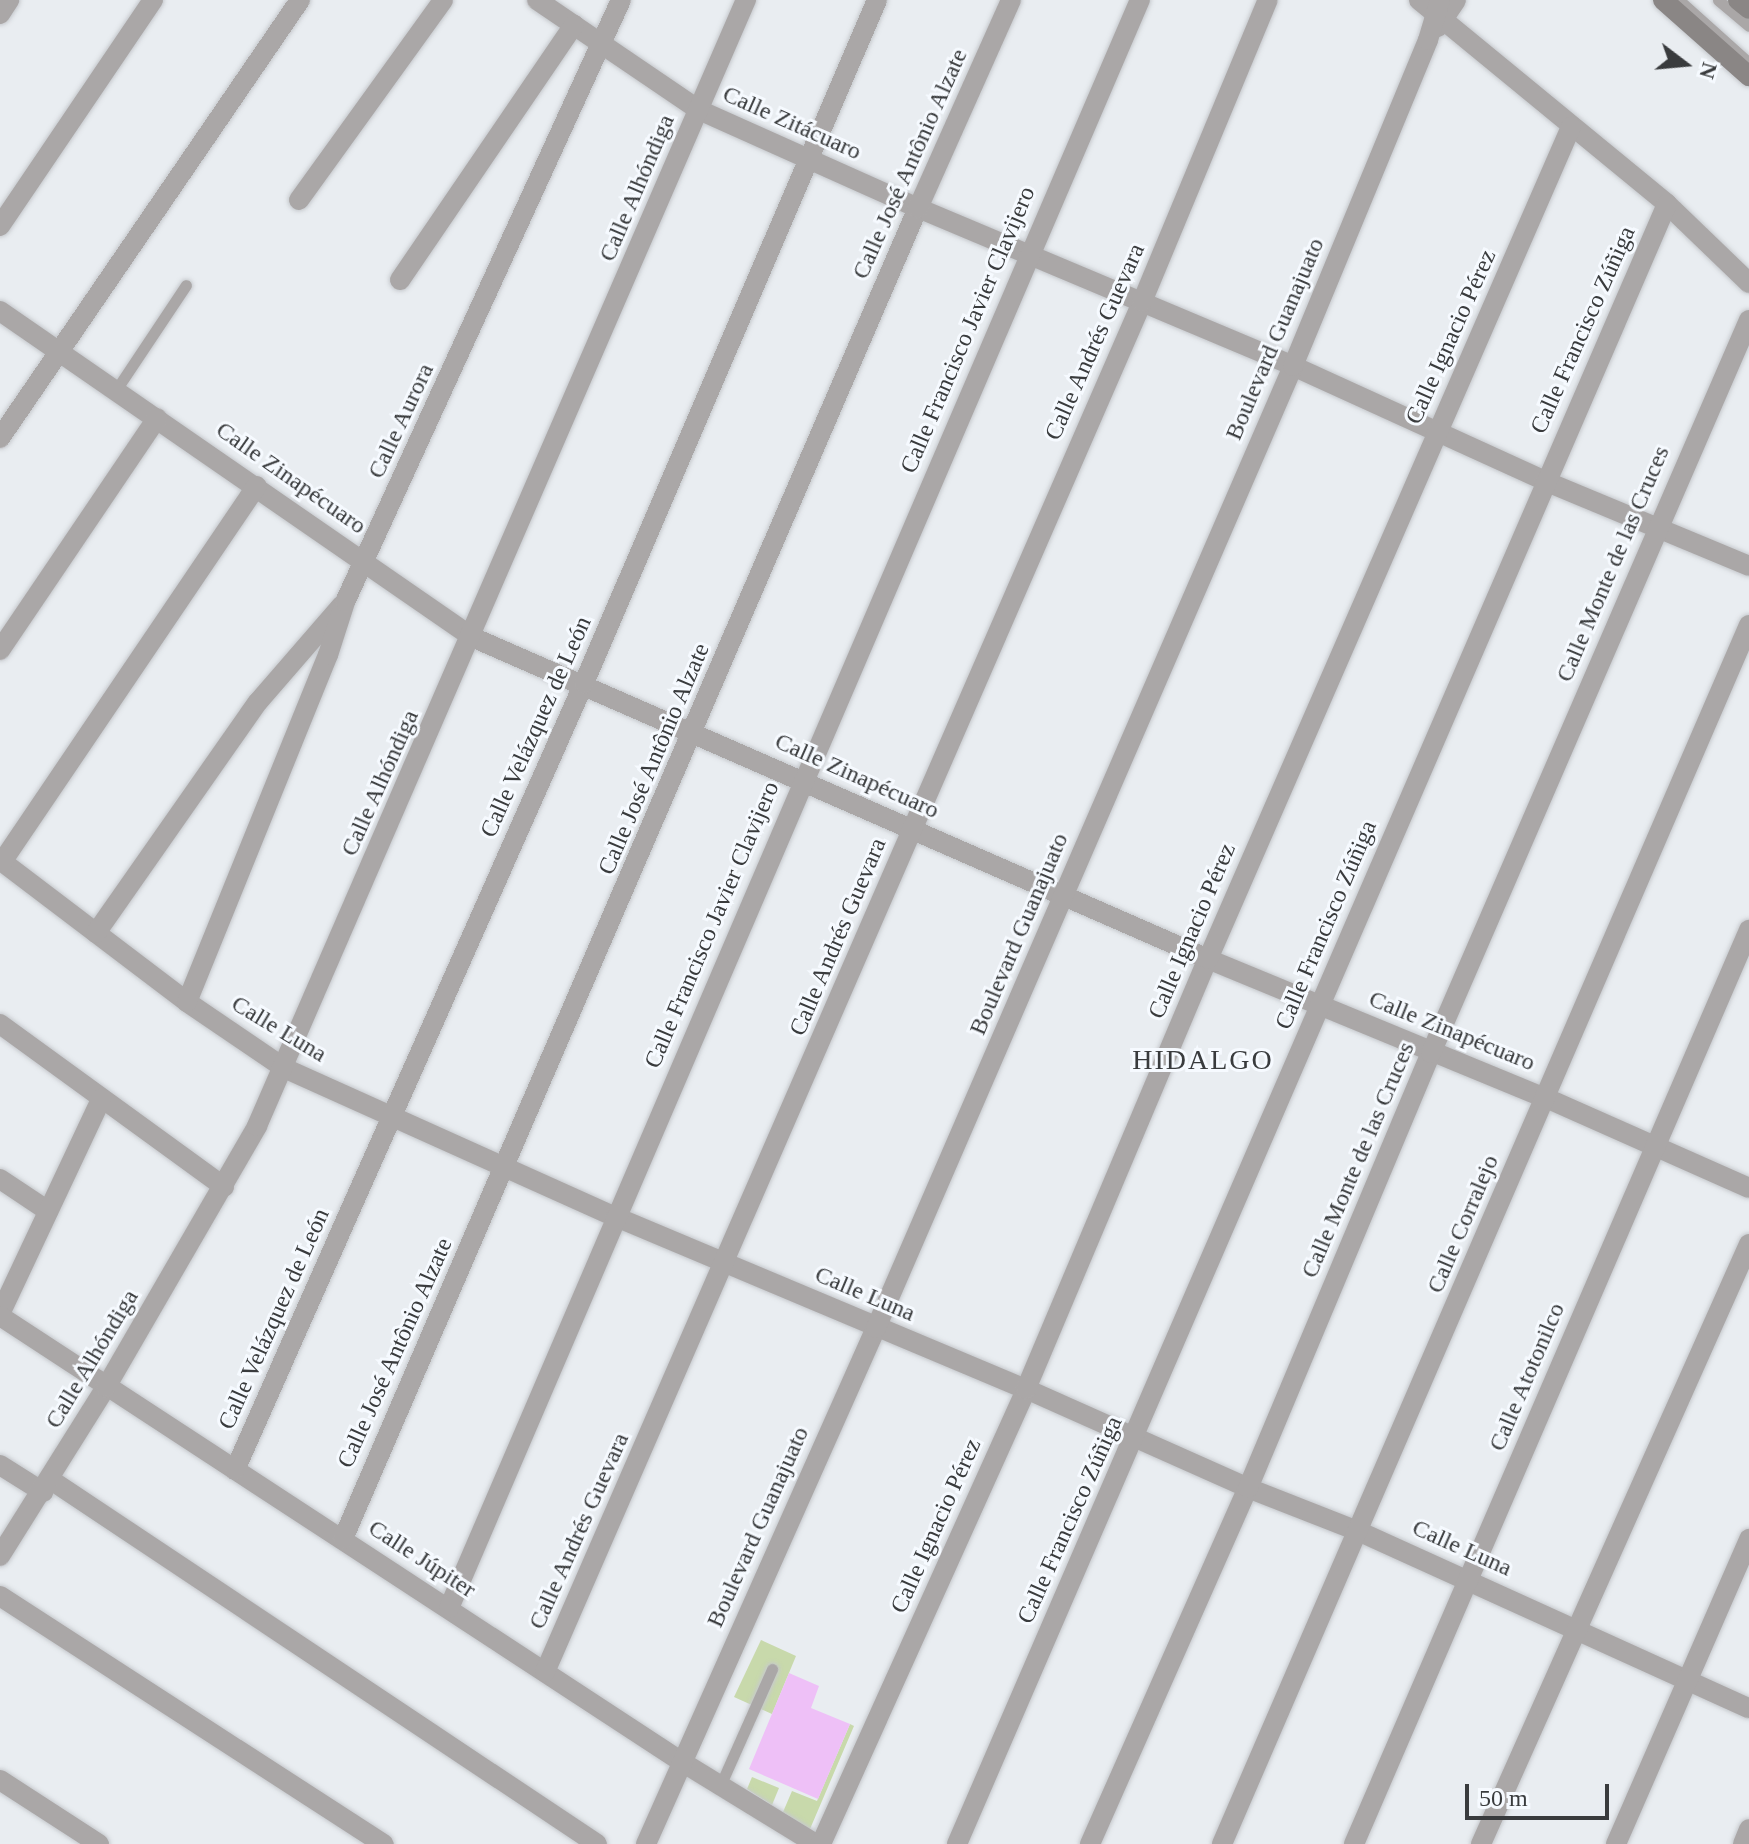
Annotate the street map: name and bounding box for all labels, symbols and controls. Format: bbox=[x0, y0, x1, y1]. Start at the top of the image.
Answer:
north arrow bbox=[1645, 24, 1725, 104]
street label: Calle José Antônio Alzate bbox=[846, 43, 974, 285]
text: N bbox=[1694, 60, 1723, 82]
street label: Calle Zitácuaro bbox=[718, 80, 866, 166]
street label: Calle Alhóndiga bbox=[593, 110, 681, 266]
street label: Calle Francisco Javier Clavijero bbox=[894, 182, 1042, 478]
street label: Calle Francisco Zúñiga bbox=[1524, 222, 1642, 438]
street label: Boulevard Guanajuato bbox=[1219, 234, 1331, 444]
street label: Calle Andrés Guevara bbox=[1038, 239, 1152, 445]
street label: Calle Ignacio Pérez bbox=[1400, 245, 1502, 429]
street label: Calle Aurora bbox=[362, 358, 440, 484]
street label: Calle Zinapécuaro bbox=[210, 416, 372, 540]
street label: Calle Monte de las Cruces bbox=[1550, 442, 1676, 686]
street label: Calle Velázquez de León bbox=[474, 612, 598, 842]
street label: Calle José Antônio Alzate bbox=[592, 638, 716, 880]
street label: Calle Alhóndiga bbox=[335, 705, 425, 861]
street label: Calle Zinapécuaro bbox=[770, 727, 944, 825]
street label: Calle Francisco Javier Clavijero bbox=[638, 777, 786, 1073]
street label: Calle Francisco Zúñiga bbox=[1269, 816, 1383, 1034]
street label: Boulevard Guanajuato bbox=[963, 829, 1075, 1039]
street label: Calle Andrés Guevara bbox=[783, 833, 893, 1041]
street label: Calle Ignacio Pérez bbox=[1142, 839, 1242, 1023]
street label: Calle Zinapécuaro bbox=[1365, 985, 1539, 1077]
street label: Calle Luna bbox=[226, 989, 332, 1069]
street label: Calle Monte de las Cruces bbox=[1295, 1038, 1421, 1282]
district label: HIDALGO bbox=[1132, 1043, 1274, 1077]
street label: Calle Corralejo bbox=[1421, 1151, 1505, 1297]
street label: Calle Velázquez de León bbox=[212, 1204, 336, 1434]
street label: Calle José Antônio Alzate bbox=[331, 1232, 459, 1474]
street label: Calle Luna bbox=[811, 1260, 919, 1328]
street label: Calle Alhóndiga bbox=[39, 1284, 145, 1434]
street label: Calle Atotonilco bbox=[1483, 1298, 1571, 1456]
street label: Calle Francisco Zúñiga bbox=[1011, 1412, 1129, 1628]
street label: Boulevard Guanajuato bbox=[701, 1422, 815, 1632]
street label: Calle Andrés Guevara bbox=[522, 1428, 636, 1634]
street label: Calle Ignacio Pérez bbox=[885, 1434, 987, 1618]
street label: Calle Luna bbox=[1408, 1513, 1516, 1583]
street label: Calle Júpiter bbox=[363, 1514, 481, 1604]
scale bar bbox=[1469, 1768, 1613, 1818]
text: 50 m bbox=[1479, 1785, 1528, 1811]

